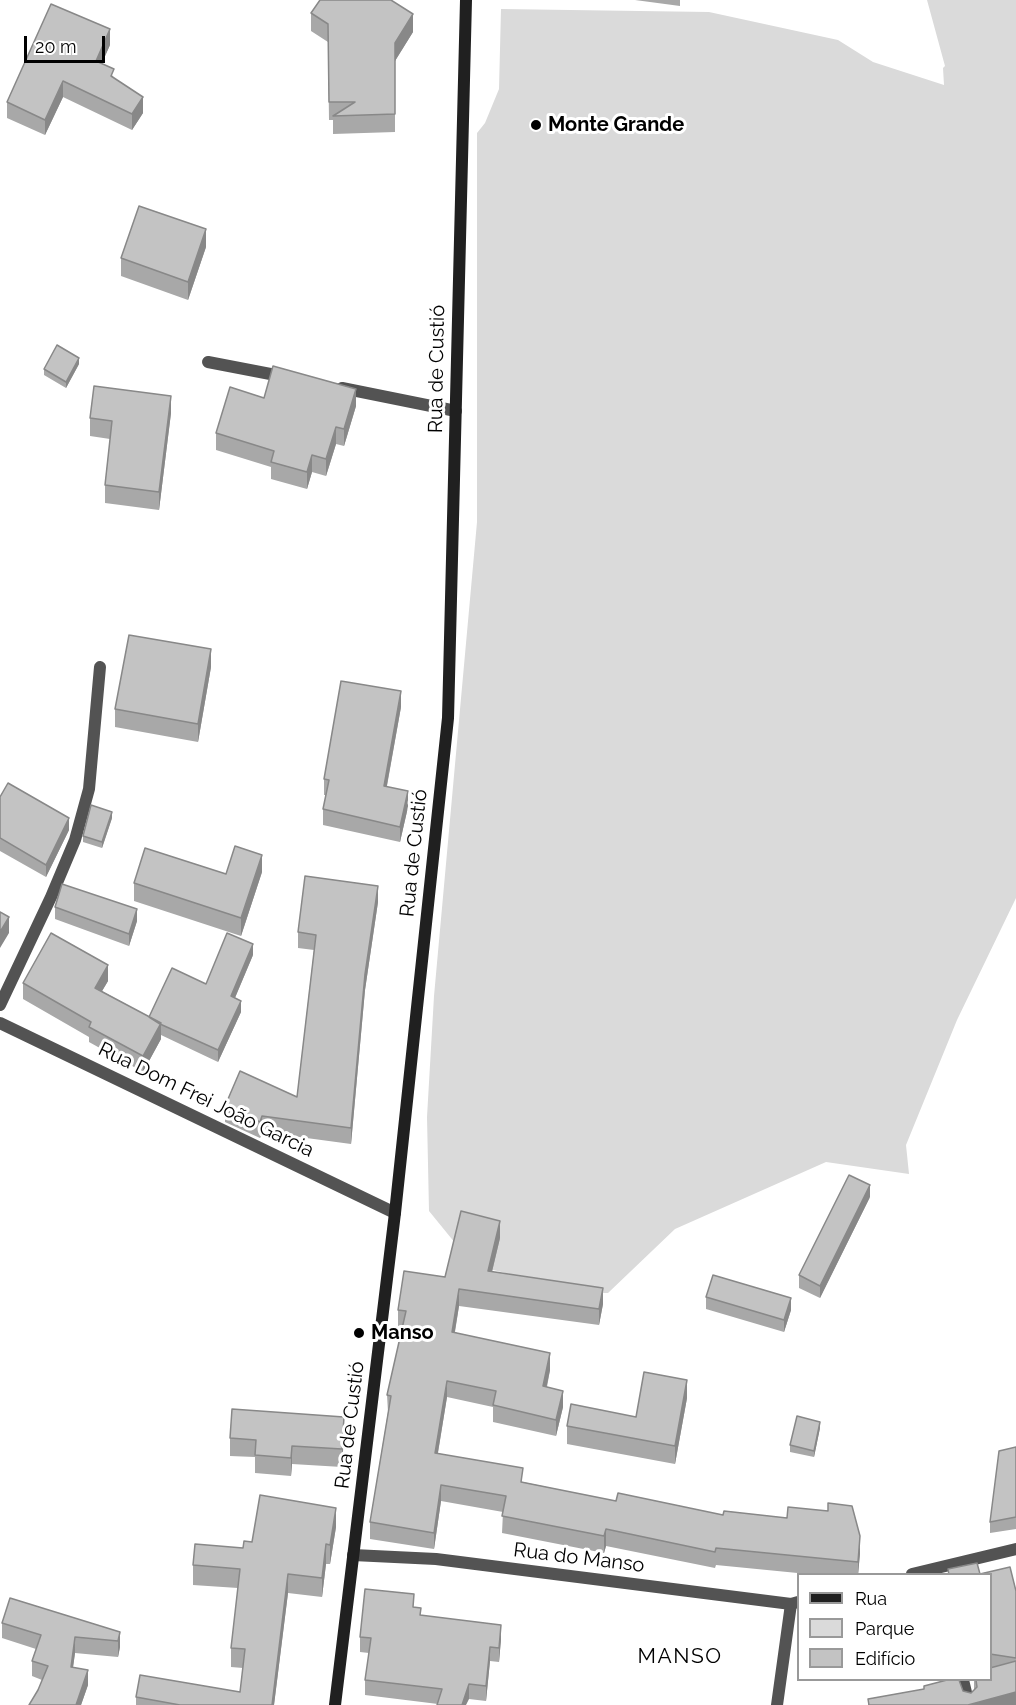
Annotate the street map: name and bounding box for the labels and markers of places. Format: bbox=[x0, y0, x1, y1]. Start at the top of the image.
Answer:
place label: Monte Grande bbox=[548, 113, 684, 137]
marker: Monte Grande bbox=[529, 118, 543, 132]
place label: Manso bbox=[371, 1321, 434, 1345]
marker: Manso bbox=[352, 1326, 366, 1340]

